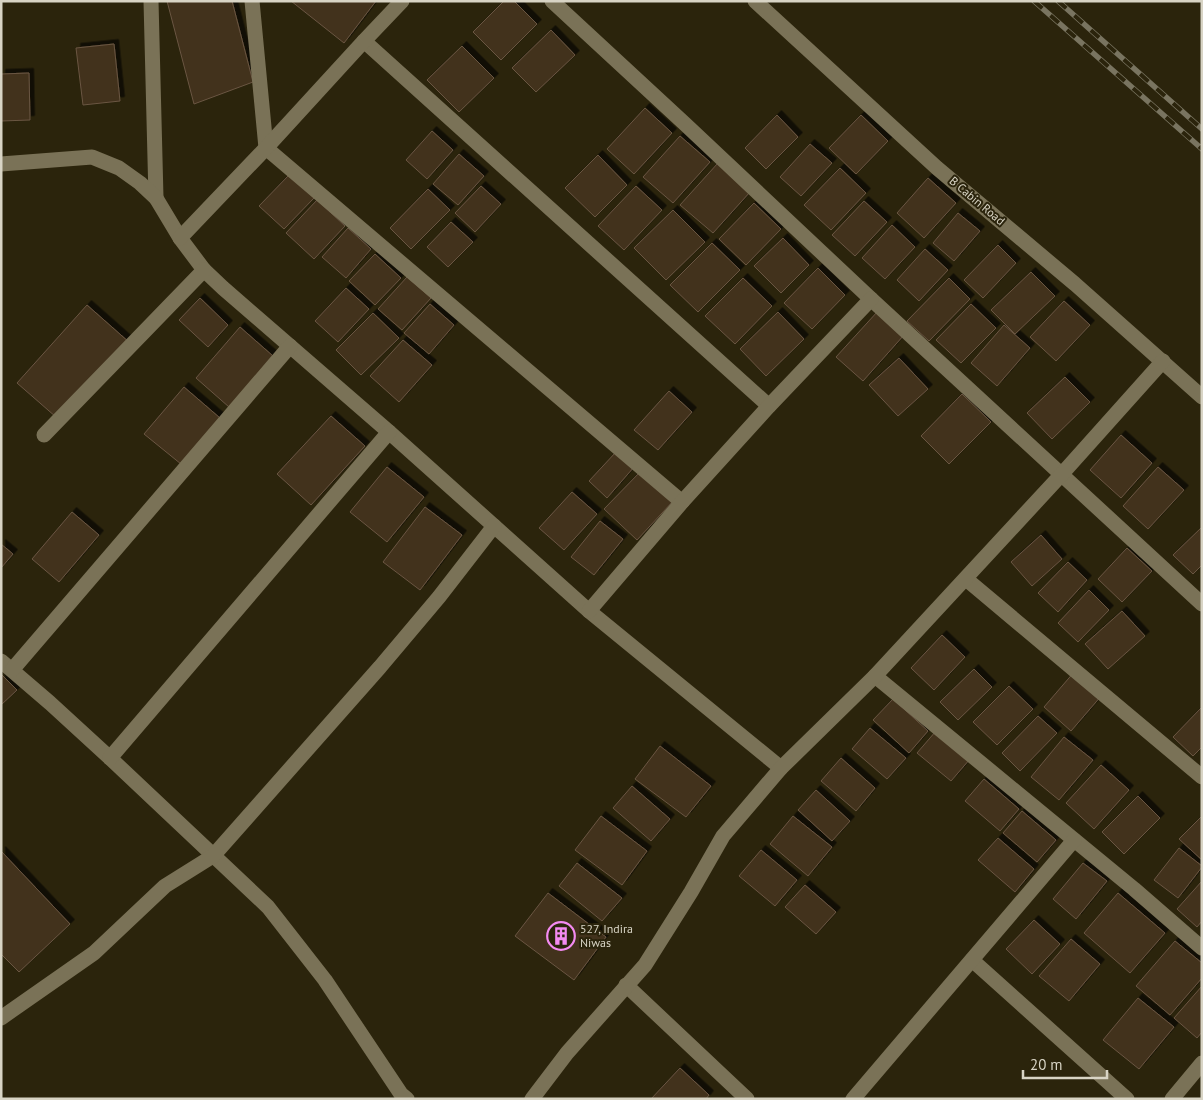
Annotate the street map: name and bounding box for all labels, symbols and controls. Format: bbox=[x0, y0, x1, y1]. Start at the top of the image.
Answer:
street label: B Cabin Road bbox=[947, 173, 1008, 228]
building icon: 527, Indira Niwas bbox=[546, 921, 576, 951]
place label: 527, Indira Niwas bbox=[580, 921, 633, 950]
scale bar bbox=[1023, 1048, 1107, 1080]
text: 20 m bbox=[1030, 1055, 1063, 1074]

